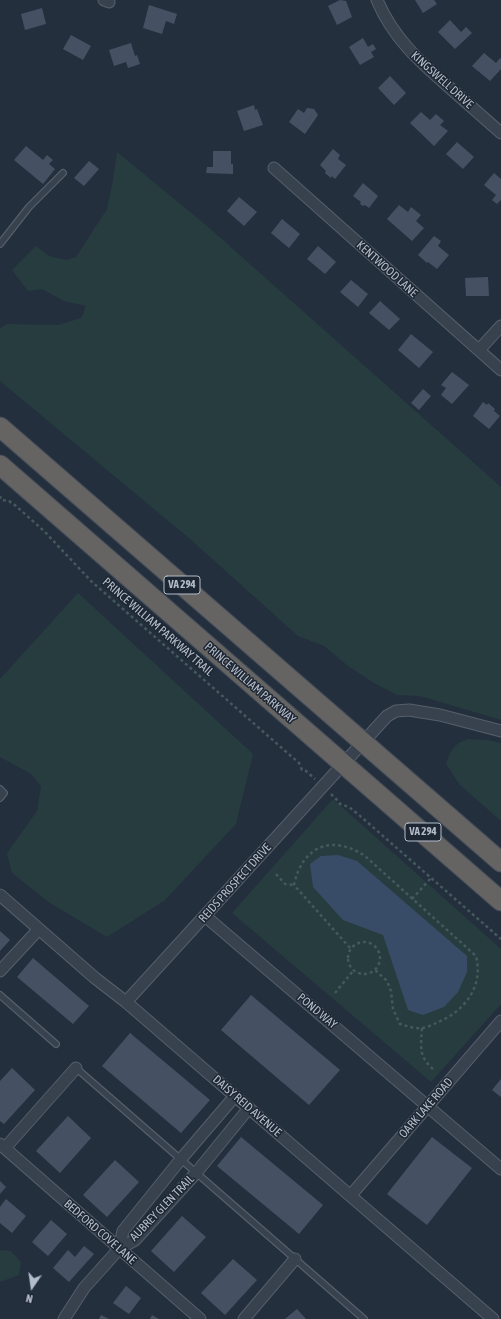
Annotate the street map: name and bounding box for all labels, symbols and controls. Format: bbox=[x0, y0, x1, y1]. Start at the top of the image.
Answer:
street label: KINGSWELL DRIVE bbox=[408, 48, 476, 112]
street label: KENTWOOD LANE bbox=[354, 238, 420, 300]
street label: PRINCE WILLIAM PARKWAY TRAIL bbox=[99, 575, 217, 679]
road number: VA 294 bbox=[164, 576, 200, 594]
street label: PRINCE WILLIAM PARKWAY bbox=[201, 639, 299, 727]
road number: VA 294 bbox=[405, 823, 441, 841]
street label: REIDS PROSPECT DRIVE bbox=[196, 840, 274, 926]
street label: POND WAY bbox=[294, 990, 340, 1032]
street label: DAISY REID AVENUE bbox=[210, 1072, 284, 1140]
street label: OARK LAKE ROAD bbox=[396, 1075, 456, 1141]
street label: AUBREY GLEN TRAIL bbox=[127, 1172, 197, 1244]
street label: BEDFORD COVE LANE bbox=[61, 1197, 139, 1267]
north arrow bbox=[12, 1267, 52, 1307]
text: N bbox=[25, 1292, 34, 1305]

